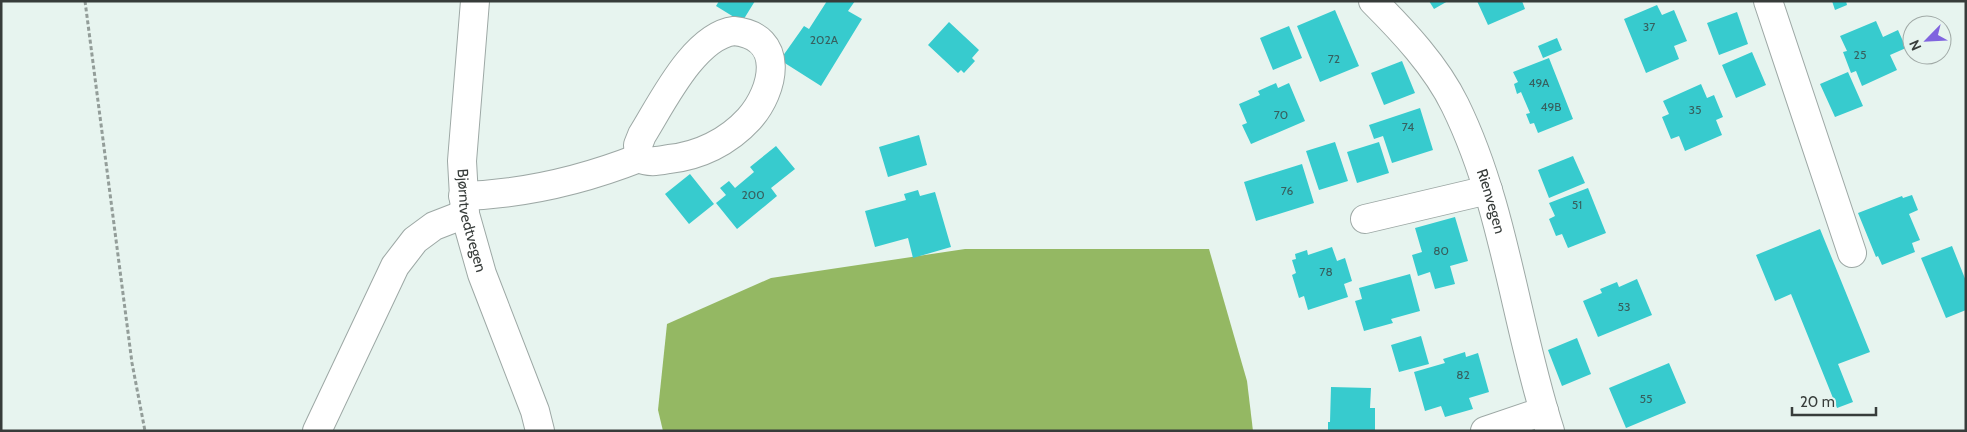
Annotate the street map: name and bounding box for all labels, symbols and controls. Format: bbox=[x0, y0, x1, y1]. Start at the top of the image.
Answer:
north arrow bbox=[1902, 15, 1952, 65]
house number: 37 bbox=[1643, 19, 1655, 34]
house number: 202A bbox=[810, 32, 839, 47]
text: N bbox=[1905, 37, 1925, 53]
house number: 25 bbox=[1854, 47, 1866, 62]
house number: 72 bbox=[1328, 51, 1340, 66]
house number: 49A bbox=[1529, 75, 1550, 90]
house number: 49B bbox=[1541, 99, 1561, 114]
house number: 35 bbox=[1689, 102, 1701, 117]
house number: 70 bbox=[1274, 107, 1288, 122]
house number: 74 bbox=[1402, 119, 1414, 134]
street label: Rienvegen bbox=[1473, 167, 1509, 236]
street label: Bjørntvedtvegen bbox=[453, 168, 490, 274]
house number: 76 bbox=[1281, 183, 1293, 198]
house number: 200 bbox=[741, 187, 765, 202]
house number: 51 bbox=[1572, 197, 1582, 212]
house number: 80 bbox=[1433, 243, 1449, 258]
house number: 78 bbox=[1319, 264, 1333, 279]
house number: 53 bbox=[1618, 299, 1630, 314]
house number: 82 bbox=[1456, 367, 1470, 382]
scale bar bbox=[1792, 384, 1876, 416]
house number: 55 bbox=[1640, 391, 1652, 406]
text: 20 m bbox=[1800, 393, 1835, 411]

